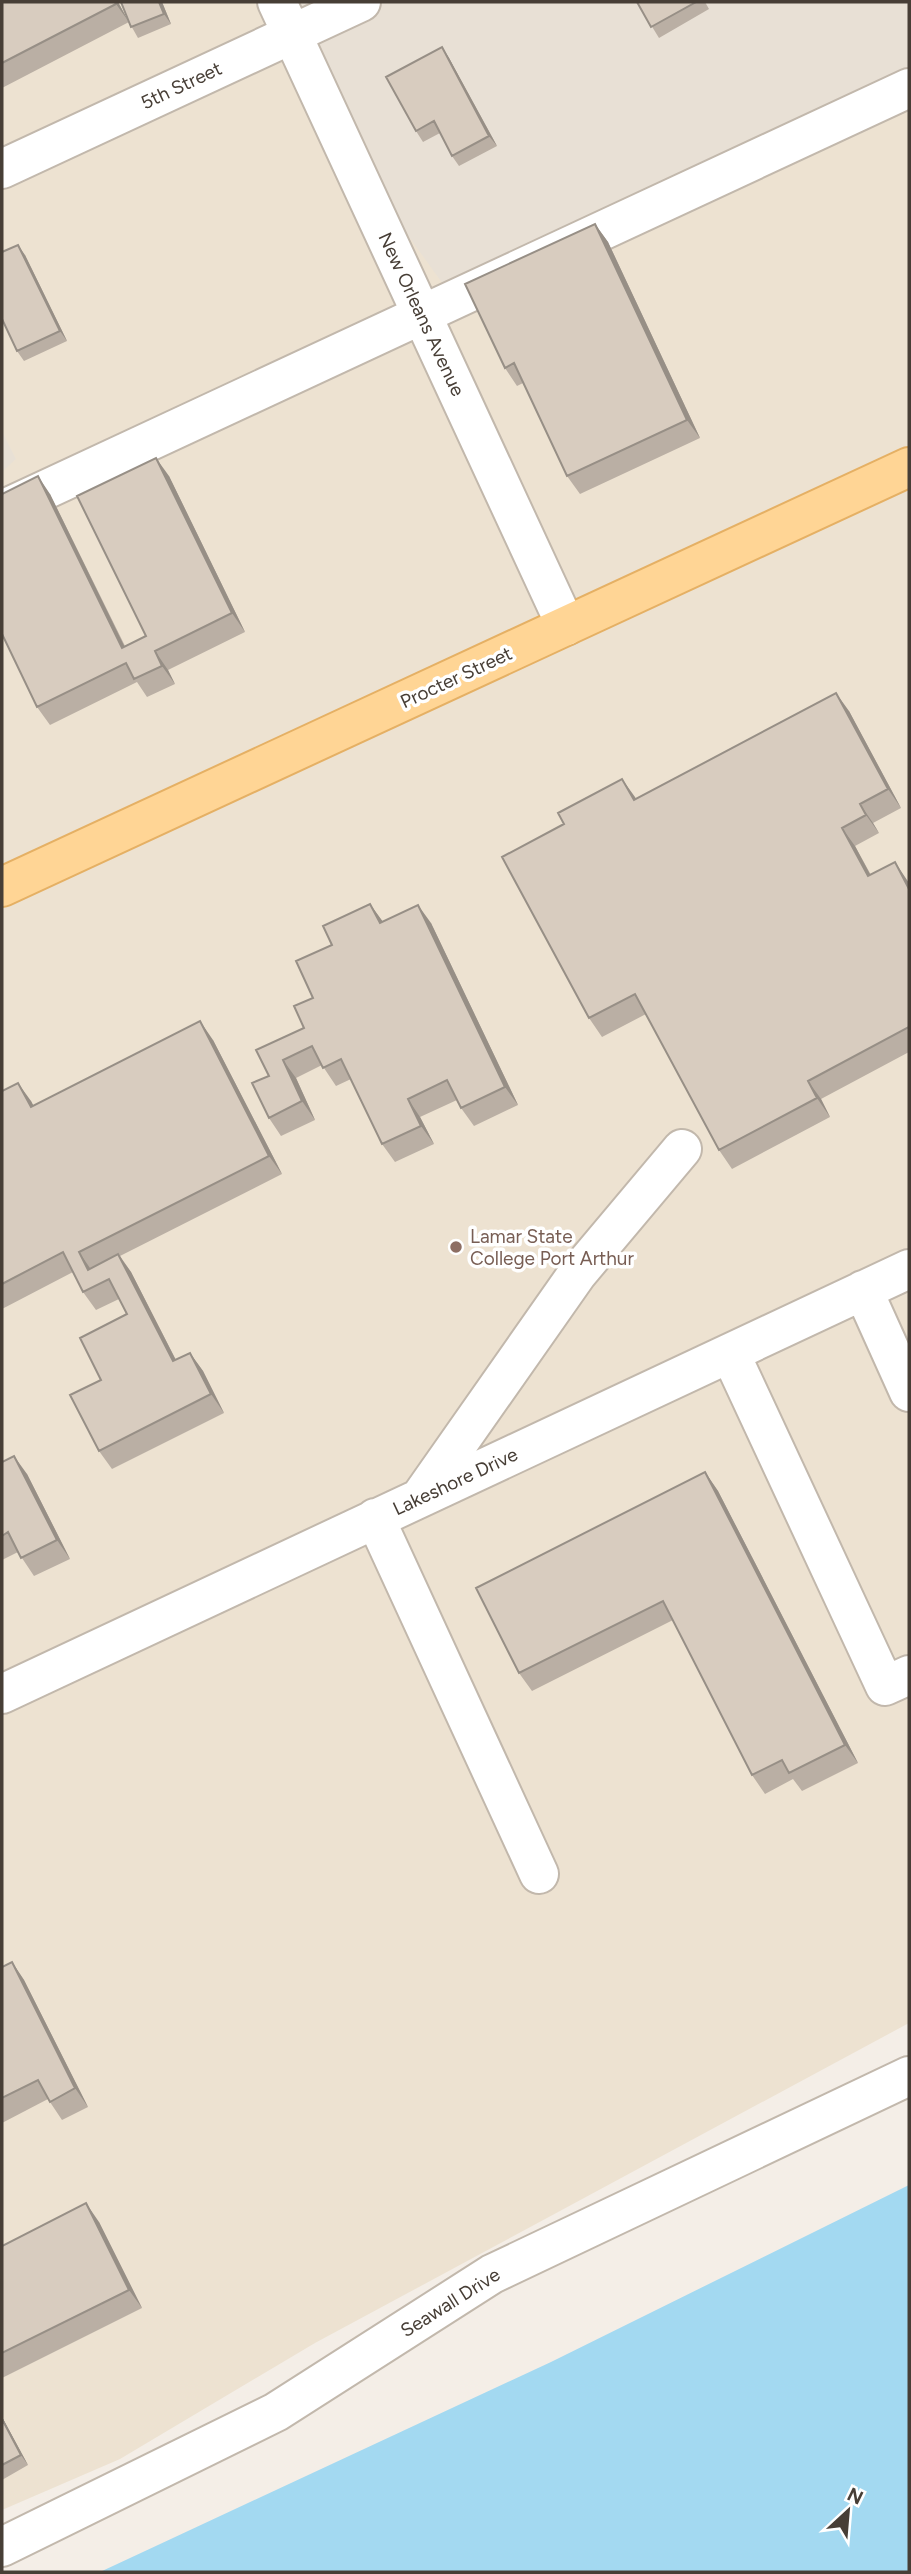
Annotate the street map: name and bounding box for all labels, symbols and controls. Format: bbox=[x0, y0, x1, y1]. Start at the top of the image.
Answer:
street label: 5th Street bbox=[137, 57, 225, 114]
street label: New Orleans Avenue bbox=[373, 229, 470, 400]
street label: Procter Street bbox=[397, 642, 516, 713]
place label: Lamar State College Port Arthur bbox=[470, 1225, 634, 1270]
marker: Lamar State College Port Arthur bbox=[448, 1239, 464, 1255]
street label: Lakeshore Drive bbox=[389, 1443, 521, 1520]
street label: Seawall Drive bbox=[396, 2263, 504, 2342]
north arrow bbox=[813, 2476, 883, 2546]
text: N bbox=[844, 2483, 867, 2510]

